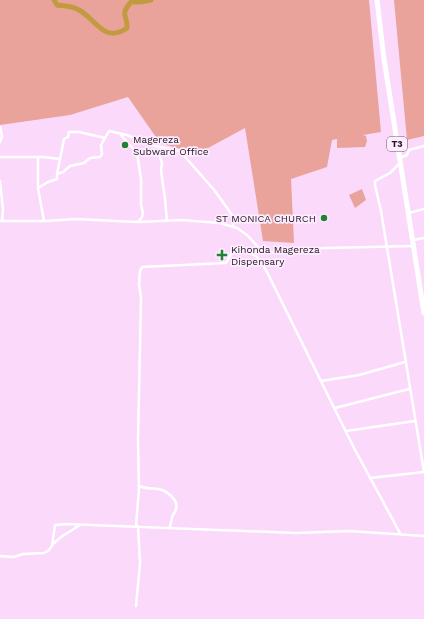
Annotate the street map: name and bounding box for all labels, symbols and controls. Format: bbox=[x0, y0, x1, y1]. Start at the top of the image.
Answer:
place label: Magereza Subward Office bbox=[133, 134, 209, 157]
road number: T3 bbox=[387, 137, 407, 151]
marker: Magereza Subward Office bbox=[120, 140, 130, 150]
place label: ST MONICA CHURCH bbox=[216, 213, 316, 224]
marker: ST MONICA CHURCH bbox=[319, 213, 329, 223]
place label: Kihonda Magereza Dispensary bbox=[231, 244, 320, 267]
marker: Kihonda Magereza Dispensary bbox=[216, 249, 228, 261]

